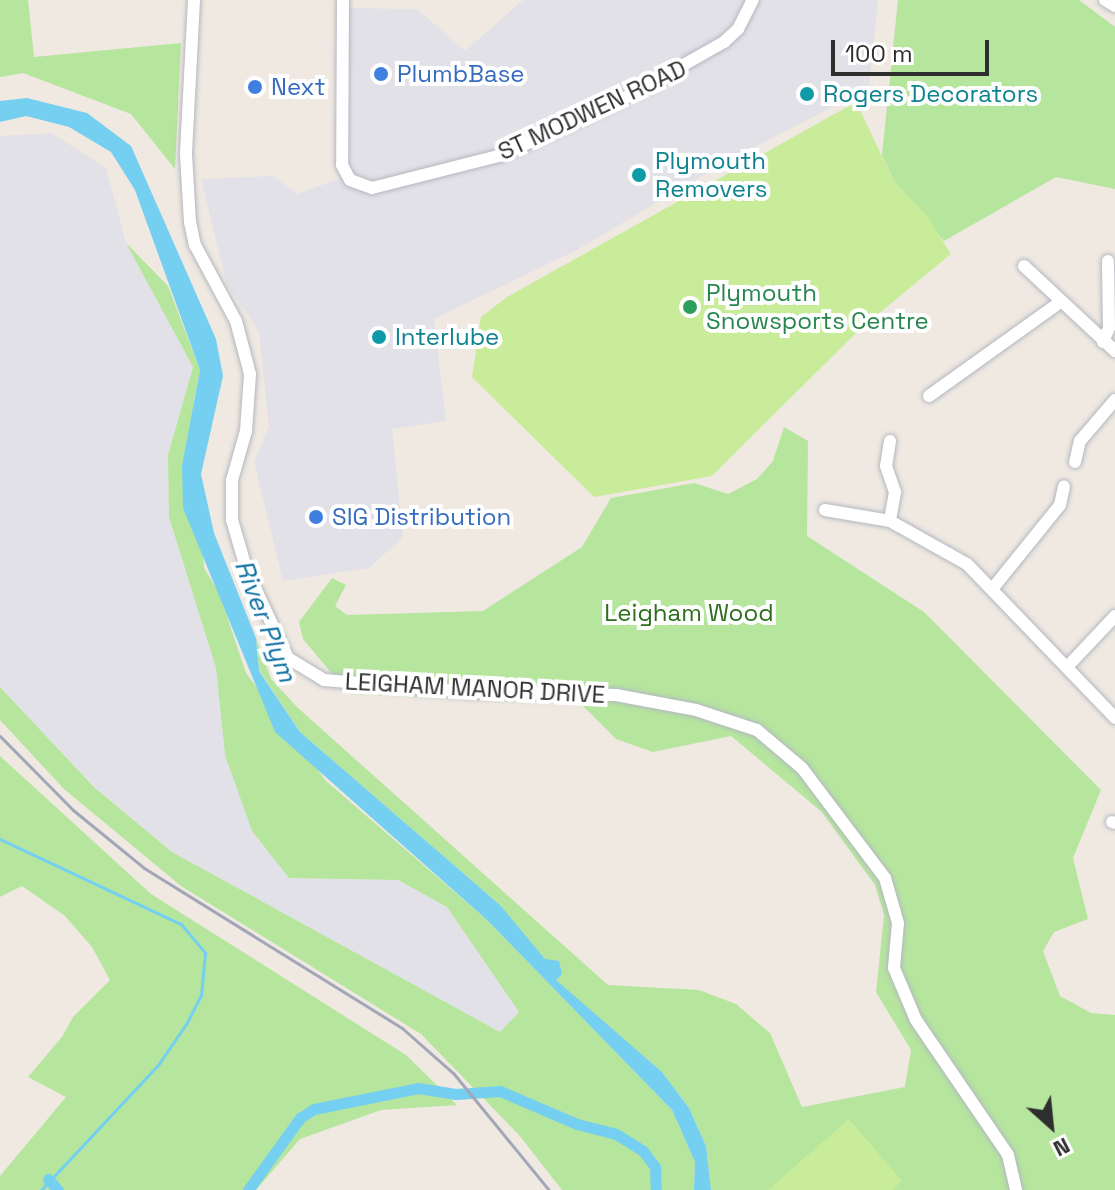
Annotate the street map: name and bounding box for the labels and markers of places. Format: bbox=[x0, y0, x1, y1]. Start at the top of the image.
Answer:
place label: PlumbBase bbox=[397, 60, 525, 88]
marker: PlumbBase bbox=[372, 65, 390, 83]
place label: Next bbox=[271, 73, 326, 101]
marker: Next bbox=[246, 78, 264, 96]
place label: Rogers Decorators bbox=[823, 80, 1038, 108]
marker: Rogers Decorators bbox=[798, 85, 816, 103]
place label: Plymouth Removers bbox=[655, 147, 767, 203]
marker: Plymouth Removers bbox=[630, 166, 648, 184]
place label: Plymouth Snowsports Centre bbox=[706, 279, 929, 335]
marker: Plymouth Snowsports Centre bbox=[681, 298, 699, 316]
place label: Interlube bbox=[395, 323, 499, 351]
marker: Interlube bbox=[370, 328, 388, 346]
place label: SIG Distribution bbox=[332, 503, 511, 531]
marker: SIG Distribution bbox=[307, 508, 325, 526]

